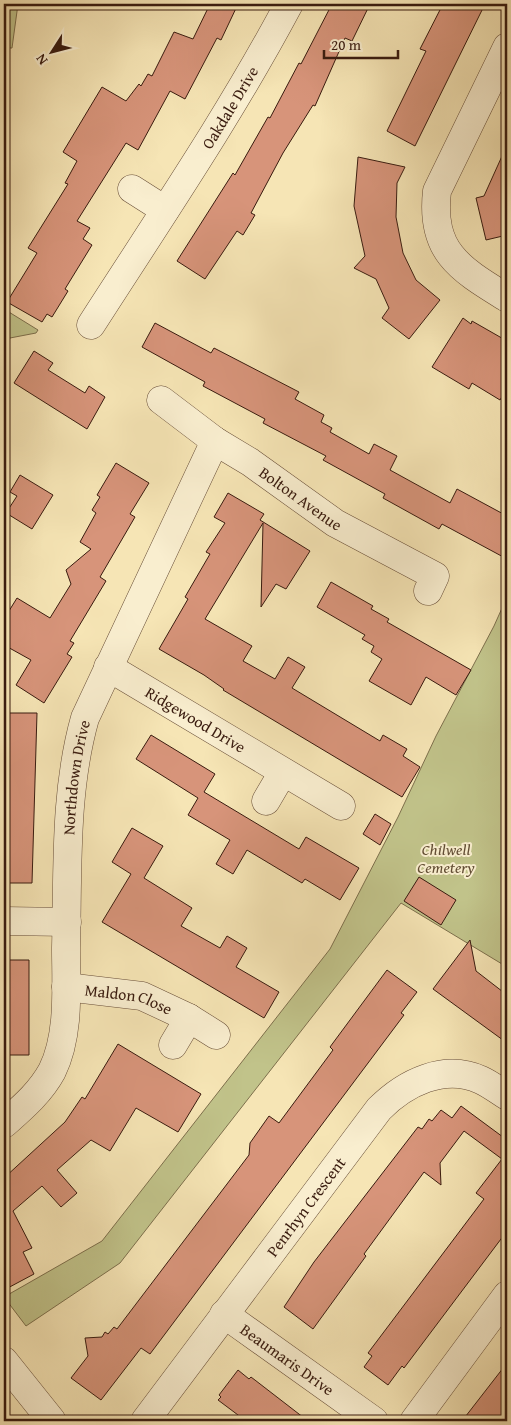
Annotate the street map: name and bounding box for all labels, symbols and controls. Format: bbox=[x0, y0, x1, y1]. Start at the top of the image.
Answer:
north arrow bbox=[28, 28, 78, 78]
scale bar bbox=[324, 28, 397, 60]
text: 20 m bbox=[331, 34, 362, 55]
text: N bbox=[30, 49, 52, 69]
street label: Oakdale Drive bbox=[195, 62, 264, 153]
street label: Bolton Avenue bbox=[254, 460, 346, 537]
street label: Ridgewood Drive bbox=[141, 680, 250, 759]
street label: Northdown Drive bbox=[56, 717, 96, 836]
park label: Chilwell Cemetery bbox=[417, 837, 475, 879]
street label: Maldon Close bbox=[84, 977, 176, 1021]
street label: Penrhyn Crescent bbox=[260, 1151, 351, 1262]
street label: Beaumaris Drive bbox=[236, 1317, 339, 1401]

